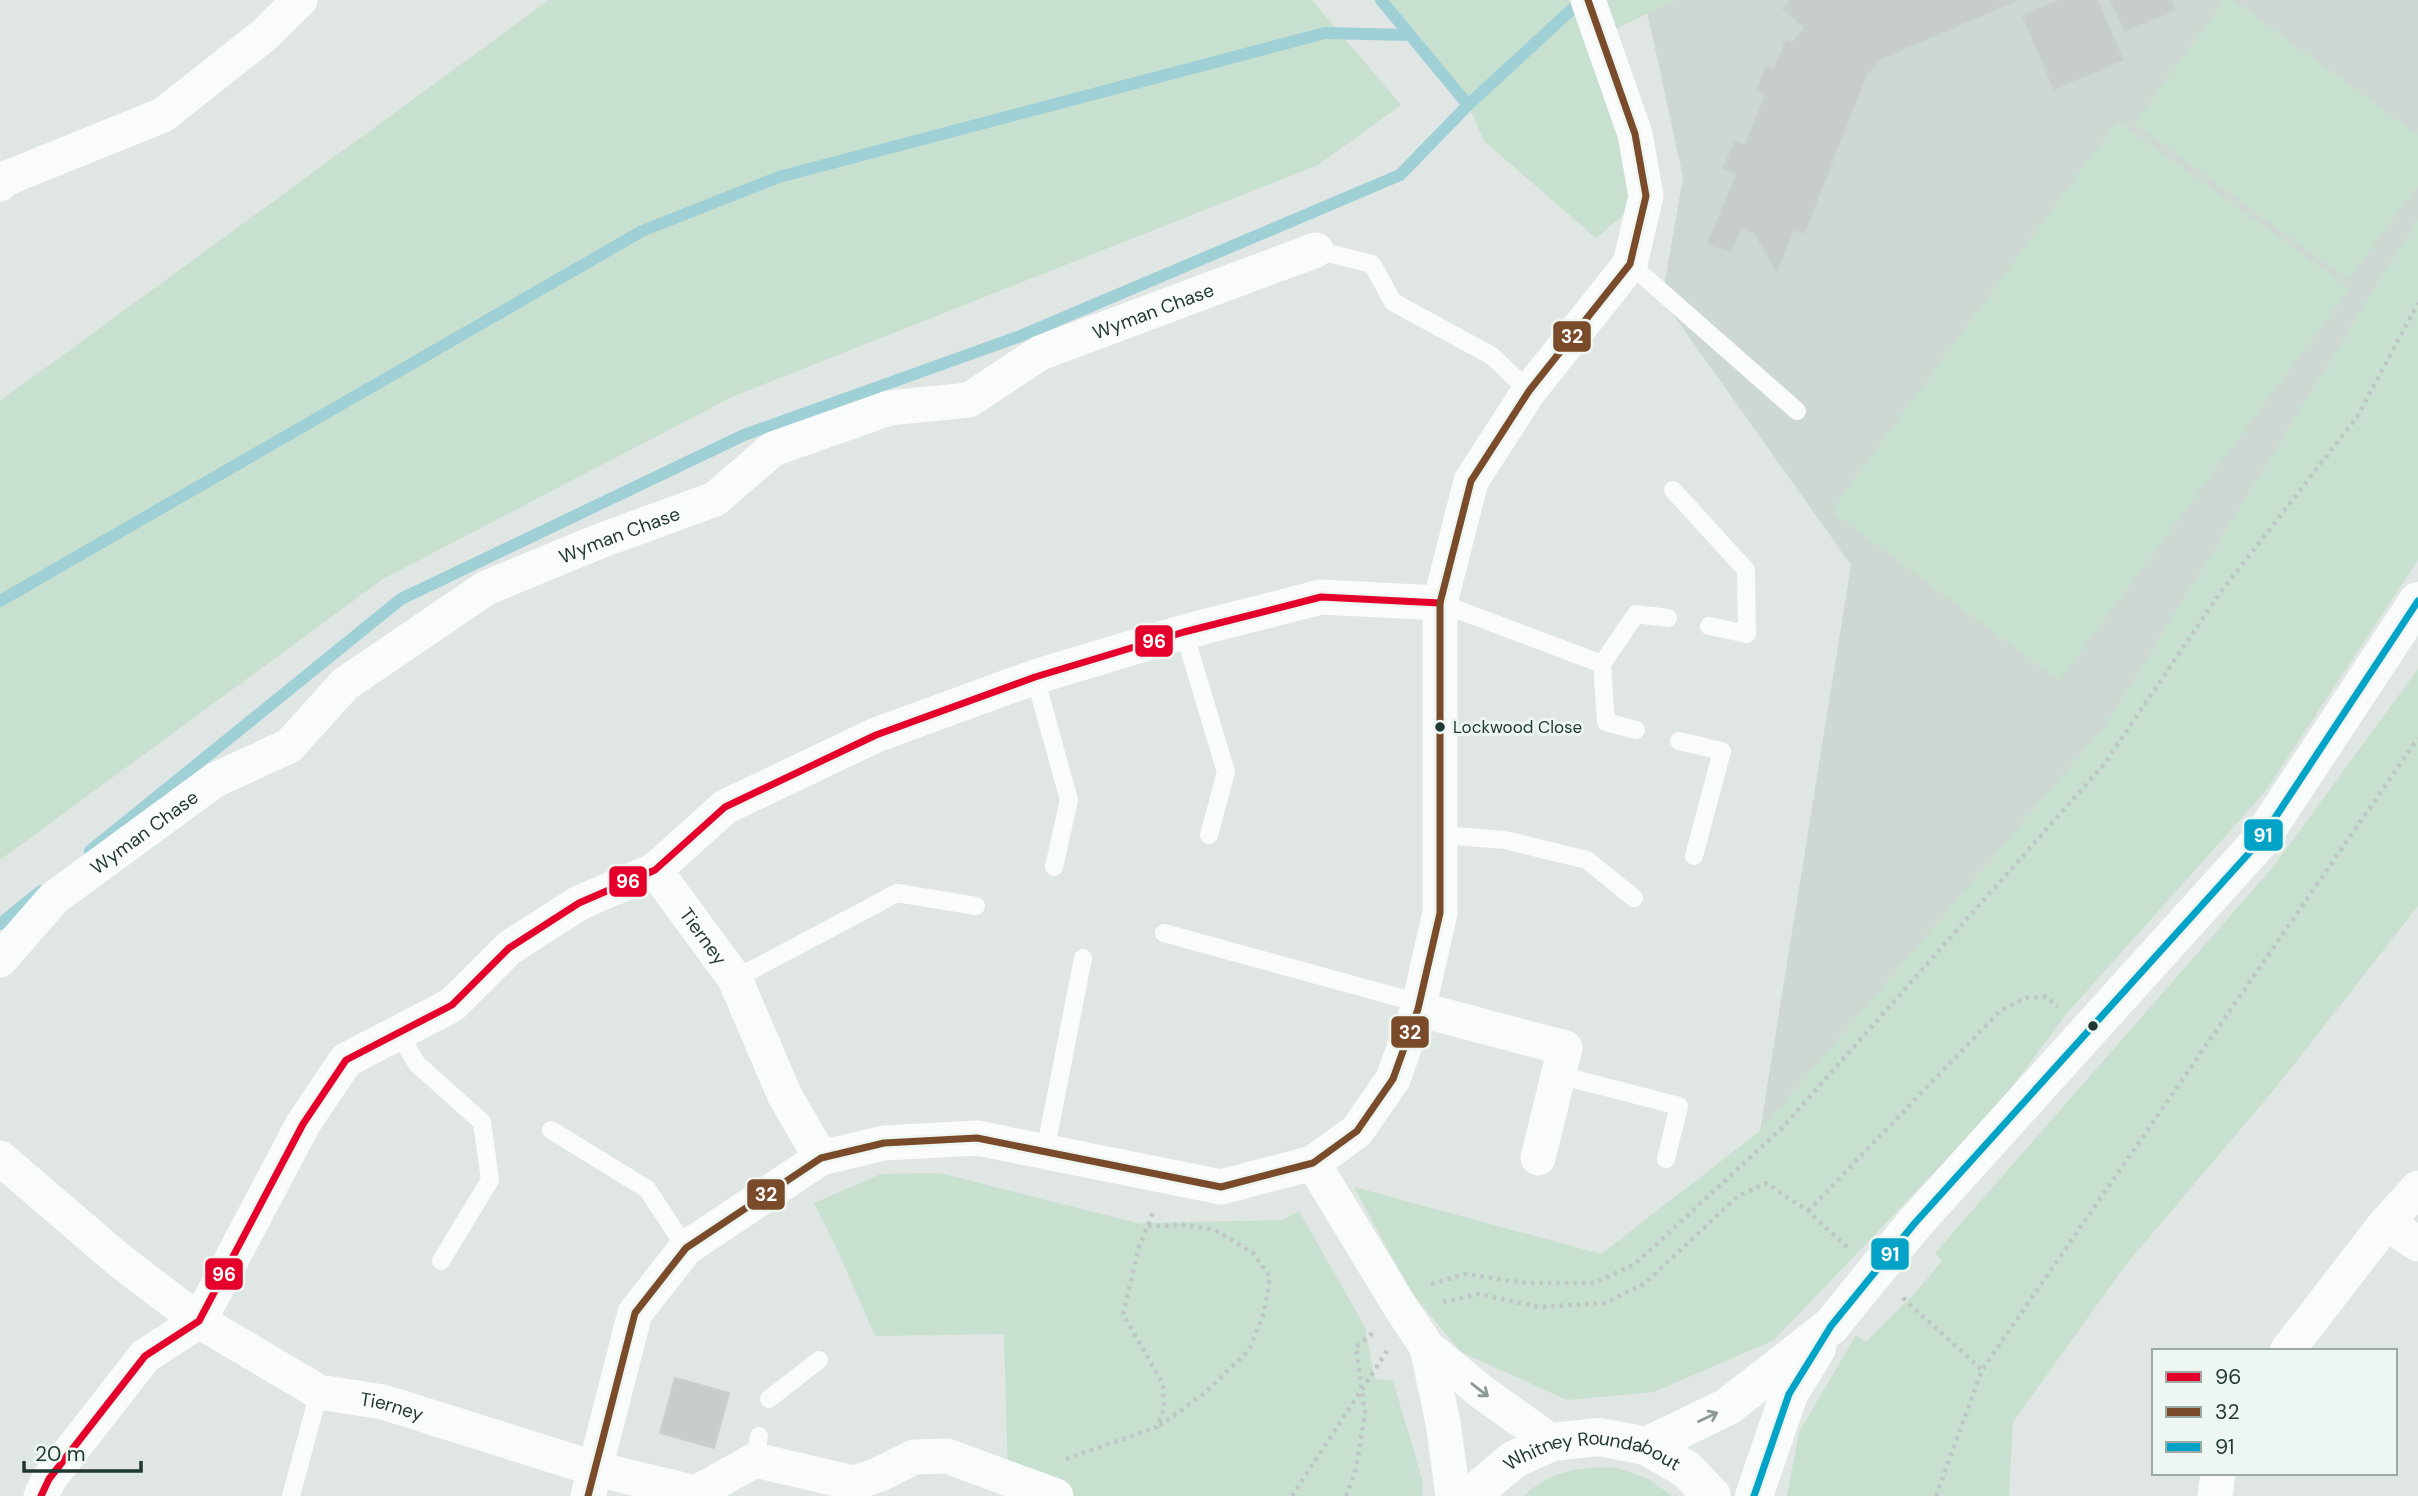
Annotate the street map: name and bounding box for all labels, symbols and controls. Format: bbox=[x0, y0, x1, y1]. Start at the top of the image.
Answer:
street label: Wyman Chase bbox=[1089, 277, 1217, 345]
line badge: 32 bbox=[1552, 320, 1592, 353]
text: 32 bbox=[1561, 324, 1583, 349]
street label: Wyman Chase bbox=[555, 500, 683, 569]
line badge: 96 bbox=[1134, 624, 1174, 658]
text: 96 bbox=[1142, 629, 1166, 654]
place label: Lockwood Close bbox=[1453, 716, 1582, 738]
marker: Lockwood Close bbox=[1433, 720, 1447, 734]
street label: Wyman Chase bbox=[85, 784, 203, 880]
line badge: 91 bbox=[2243, 818, 2284, 852]
text: 91 bbox=[2254, 823, 2272, 848]
line badge: 96 bbox=[608, 865, 648, 898]
text: 96 bbox=[616, 869, 640, 894]
street label: Tierney bbox=[674, 903, 733, 970]
line badge: 32 bbox=[1390, 1015, 1430, 1049]
unlabelled marker bbox=[2086, 1019, 2100, 1033]
text: 32 bbox=[1399, 1020, 1421, 1045]
line badge: 32 bbox=[746, 1178, 786, 1211]
text: 32 bbox=[755, 1182, 777, 1207]
line badge: 91 bbox=[1870, 1237, 1910, 1271]
text: 91 bbox=[1881, 1242, 1899, 1267]
line badge: 96 bbox=[204, 1257, 244, 1291]
text: 96 bbox=[212, 1262, 236, 1287]
legend bbox=[2152, 1349, 2397, 1475]
text: 96 bbox=[2215, 1363, 2241, 1391]
one-way arrow bbox=[1471, 1383, 1489, 1398]
street label: Tierney bbox=[358, 1386, 427, 1427]
text: 32 bbox=[2215, 1398, 2240, 1426]
one-way arrow bbox=[1697, 1409, 1718, 1423]
text: Whitney Roundabout bbox=[1498, 1425, 1685, 1476]
scale bar bbox=[24, 1430, 142, 1474]
text: 91 bbox=[2215, 1433, 2234, 1461]
text: 20 m bbox=[35, 1440, 86, 1468]
street label: Whitney Roundabout bbox=[1501, 1460, 1687, 1482]

